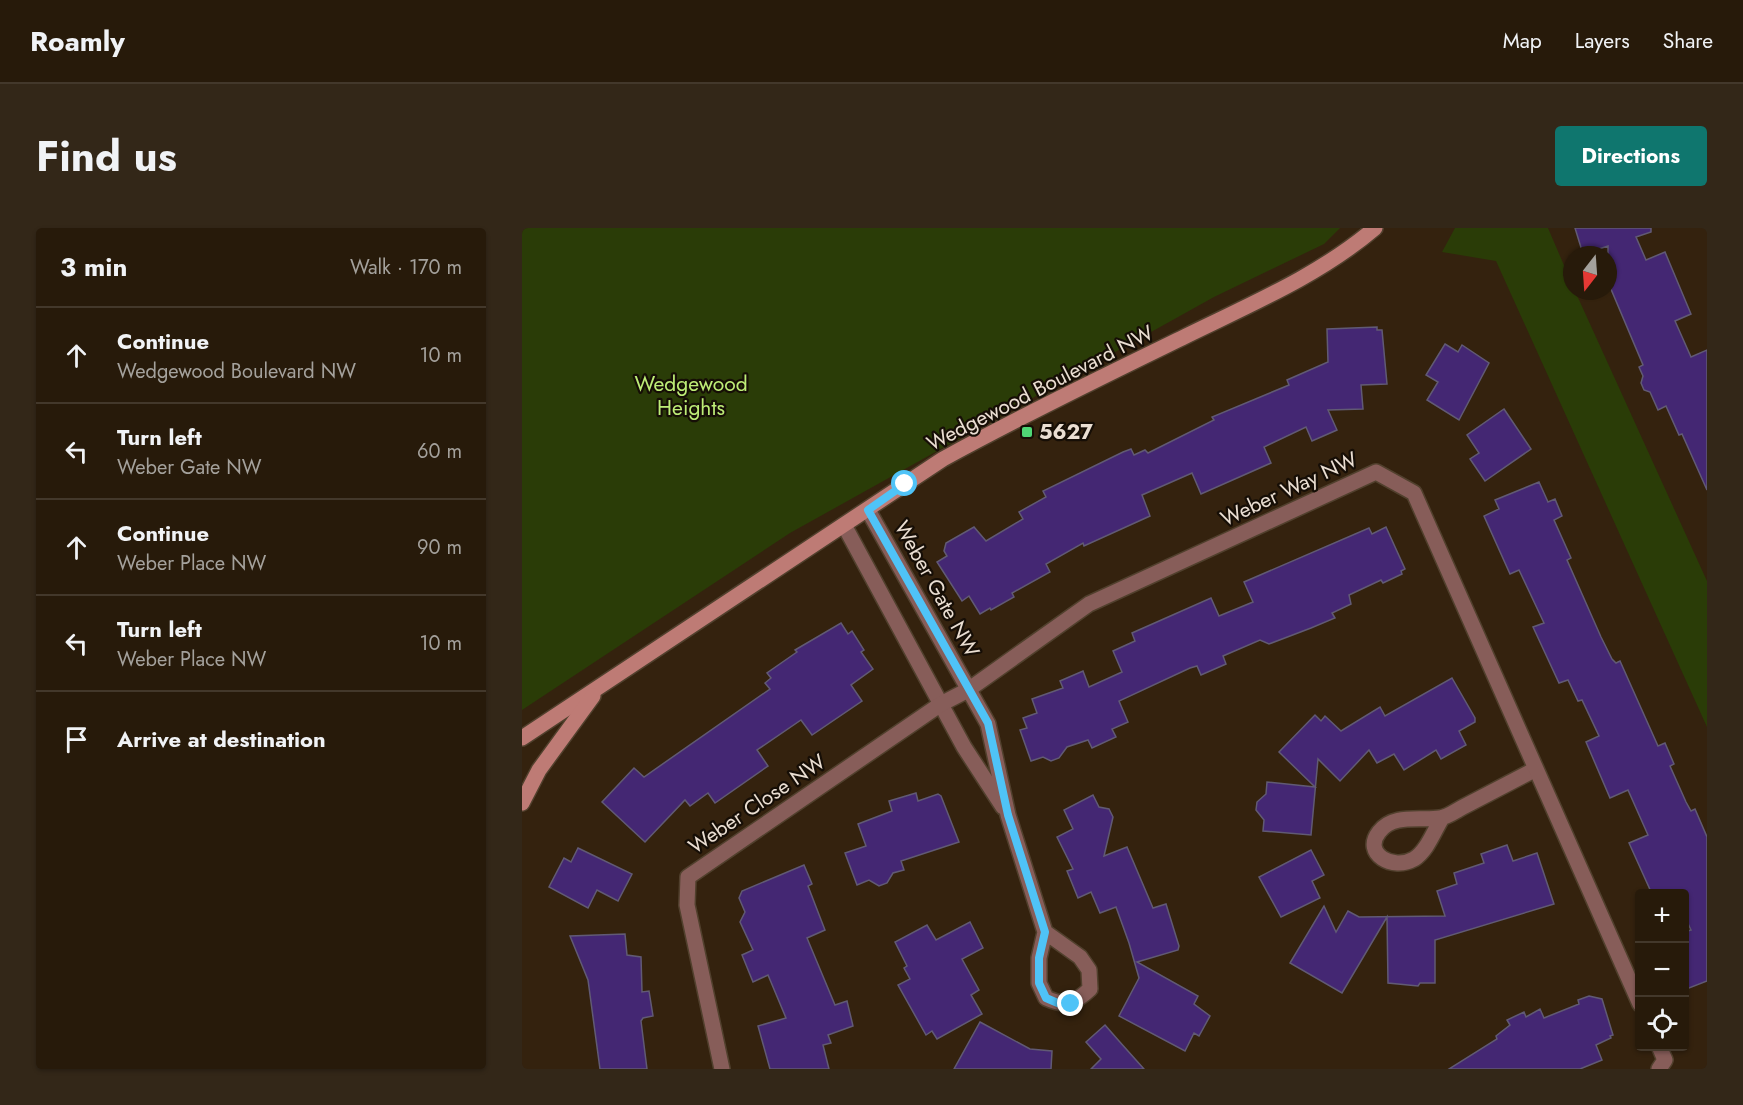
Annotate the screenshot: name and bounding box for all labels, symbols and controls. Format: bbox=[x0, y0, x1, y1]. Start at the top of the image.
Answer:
text: Roamly bbox=[30, 21, 125, 62]
text: Map bbox=[1503, 26, 1542, 56]
text: Layers bbox=[1575, 26, 1630, 56]
text: Share bbox=[1663, 26, 1713, 56]
text: Find us bbox=[36, 126, 177, 187]
button: Directions bbox=[1555, 126, 1707, 186]
north arrow bbox=[1563, 246, 1617, 300]
text: 3 min bbox=[60, 248, 127, 286]
text: Walk · 170 m bbox=[350, 253, 462, 282]
street label: Wedgewood Boulevard NW bbox=[921, 318, 1159, 458]
text: Continue bbox=[117, 325, 209, 357]
icon: ahead bbox=[60, 339, 93, 372]
text: 10 m bbox=[419, 341, 462, 370]
text: Wedgewood Boulevard NW bbox=[117, 357, 356, 386]
park label: Wedgewood Heights bbox=[634, 369, 748, 423]
place label: 5627 bbox=[1039, 417, 1093, 447]
text: Turn left bbox=[117, 421, 202, 453]
marker: 5627 bbox=[1020, 425, 1034, 439]
icon: left bbox=[60, 435, 93, 468]
text: 60 m bbox=[417, 437, 462, 466]
street label: Weber Way NW bbox=[1216, 444, 1362, 534]
text: Weber Gate NW bbox=[117, 453, 262, 482]
route start bbox=[891, 470, 917, 496]
street label: Weber Gate NW bbox=[887, 515, 987, 663]
text: Continue bbox=[117, 517, 209, 549]
icon: ahead bbox=[60, 531, 93, 564]
text: 90 m bbox=[417, 533, 462, 562]
text: Weber Place NW bbox=[117, 549, 266, 578]
text: Turn left bbox=[117, 613, 202, 645]
icon: left bbox=[60, 627, 93, 660]
text: 10 m bbox=[419, 629, 462, 658]
text: Weber Place NW bbox=[117, 645, 266, 674]
icon: arrive bbox=[60, 723, 93, 756]
text: Arrive at destination bbox=[117, 723, 326, 755]
street label: Weber Close NW bbox=[682, 747, 832, 861]
map controls bbox=[1635, 889, 1689, 1051]
button: + bbox=[1635, 889, 1689, 943]
button: − bbox=[1635, 943, 1689, 997]
route end bbox=[1057, 990, 1083, 1016]
button: locate bbox=[1635, 997, 1689, 1051]

